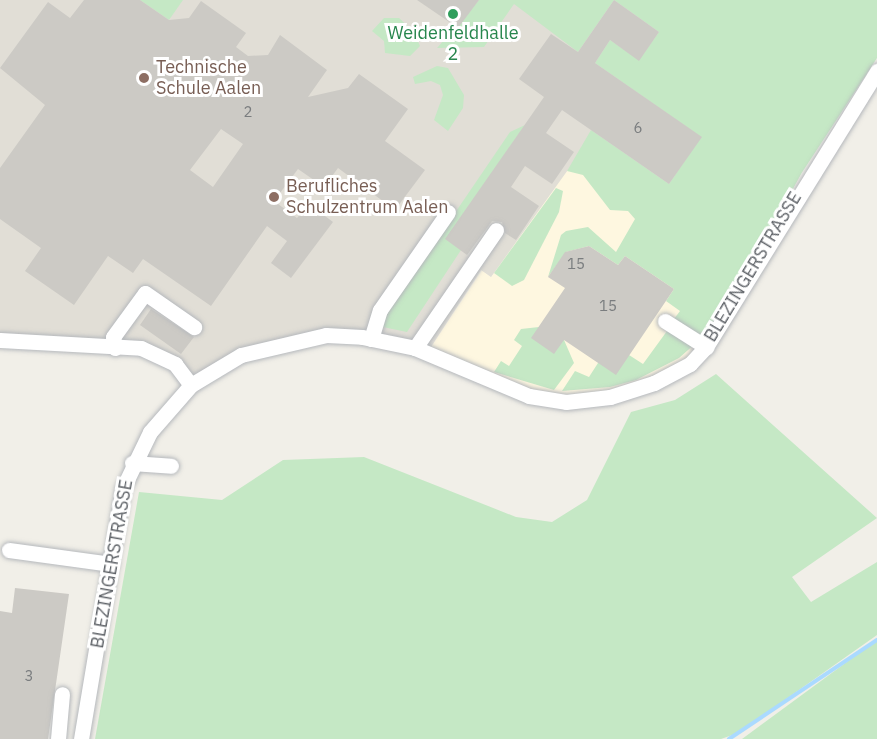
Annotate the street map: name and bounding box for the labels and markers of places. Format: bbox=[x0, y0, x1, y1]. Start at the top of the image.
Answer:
marker: Weidenfeldhalle 2 bbox=[446, 7, 460, 21]
place label: Weidenfeldhalle 2 bbox=[387, 23, 519, 66]
place label: Technische Schule Aalen bbox=[156, 57, 261, 100]
marker: Technische Schule Aalen bbox=[137, 71, 151, 85]
place label: Berufliches Schulzentrum Aalen bbox=[286, 176, 448, 219]
marker: Berufliches Schulzentrum Aalen bbox=[267, 190, 281, 204]

